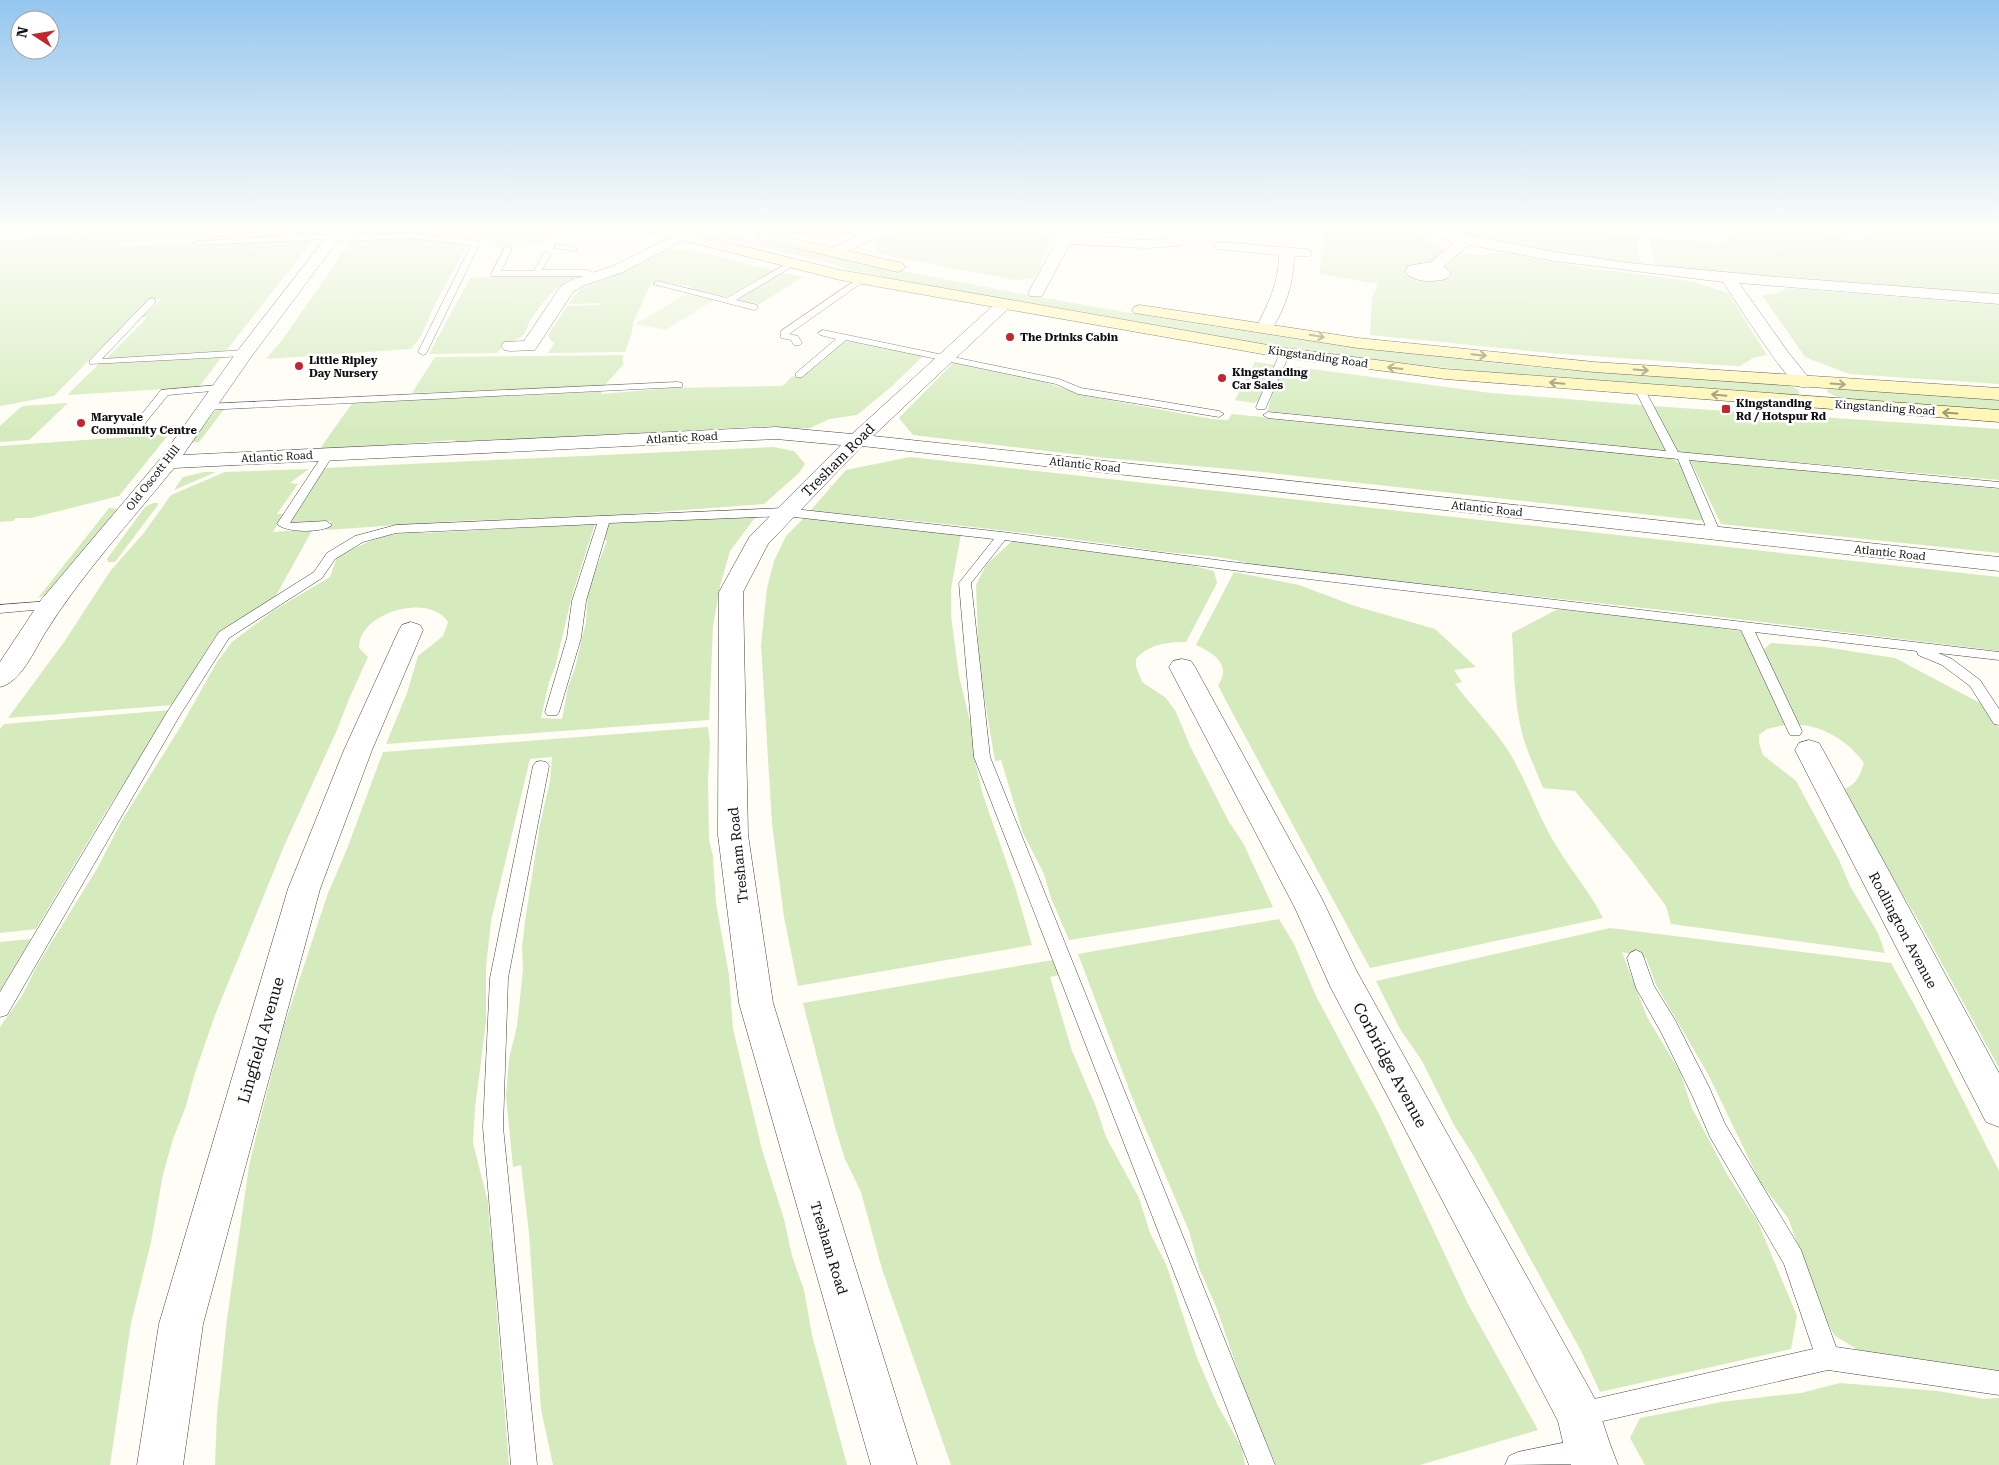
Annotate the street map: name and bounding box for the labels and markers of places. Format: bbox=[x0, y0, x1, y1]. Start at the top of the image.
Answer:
marker: The Drinks Cabin bbox=[1004, 331, 1016, 343]
place label: The Drinks Cabin bbox=[1020, 331, 1119, 344]
place label: Little Ripley Day Nursery bbox=[309, 354, 378, 380]
marker: Little Ripley Day Nursery bbox=[293, 360, 305, 372]
place label: Kingstanding Car Sales bbox=[1232, 366, 1308, 392]
marker: Kingstanding Car Sales bbox=[1216, 372, 1228, 384]
place label: Kingstanding Rd / Hotspur Rd bbox=[1736, 397, 1827, 423]
marker: Kingstanding Rd / Hotspur Rd bbox=[1720, 403, 1732, 415]
place label: Maryvale Community Centre bbox=[91, 411, 197, 437]
marker: Maryvale Community Centre bbox=[75, 417, 87, 429]

